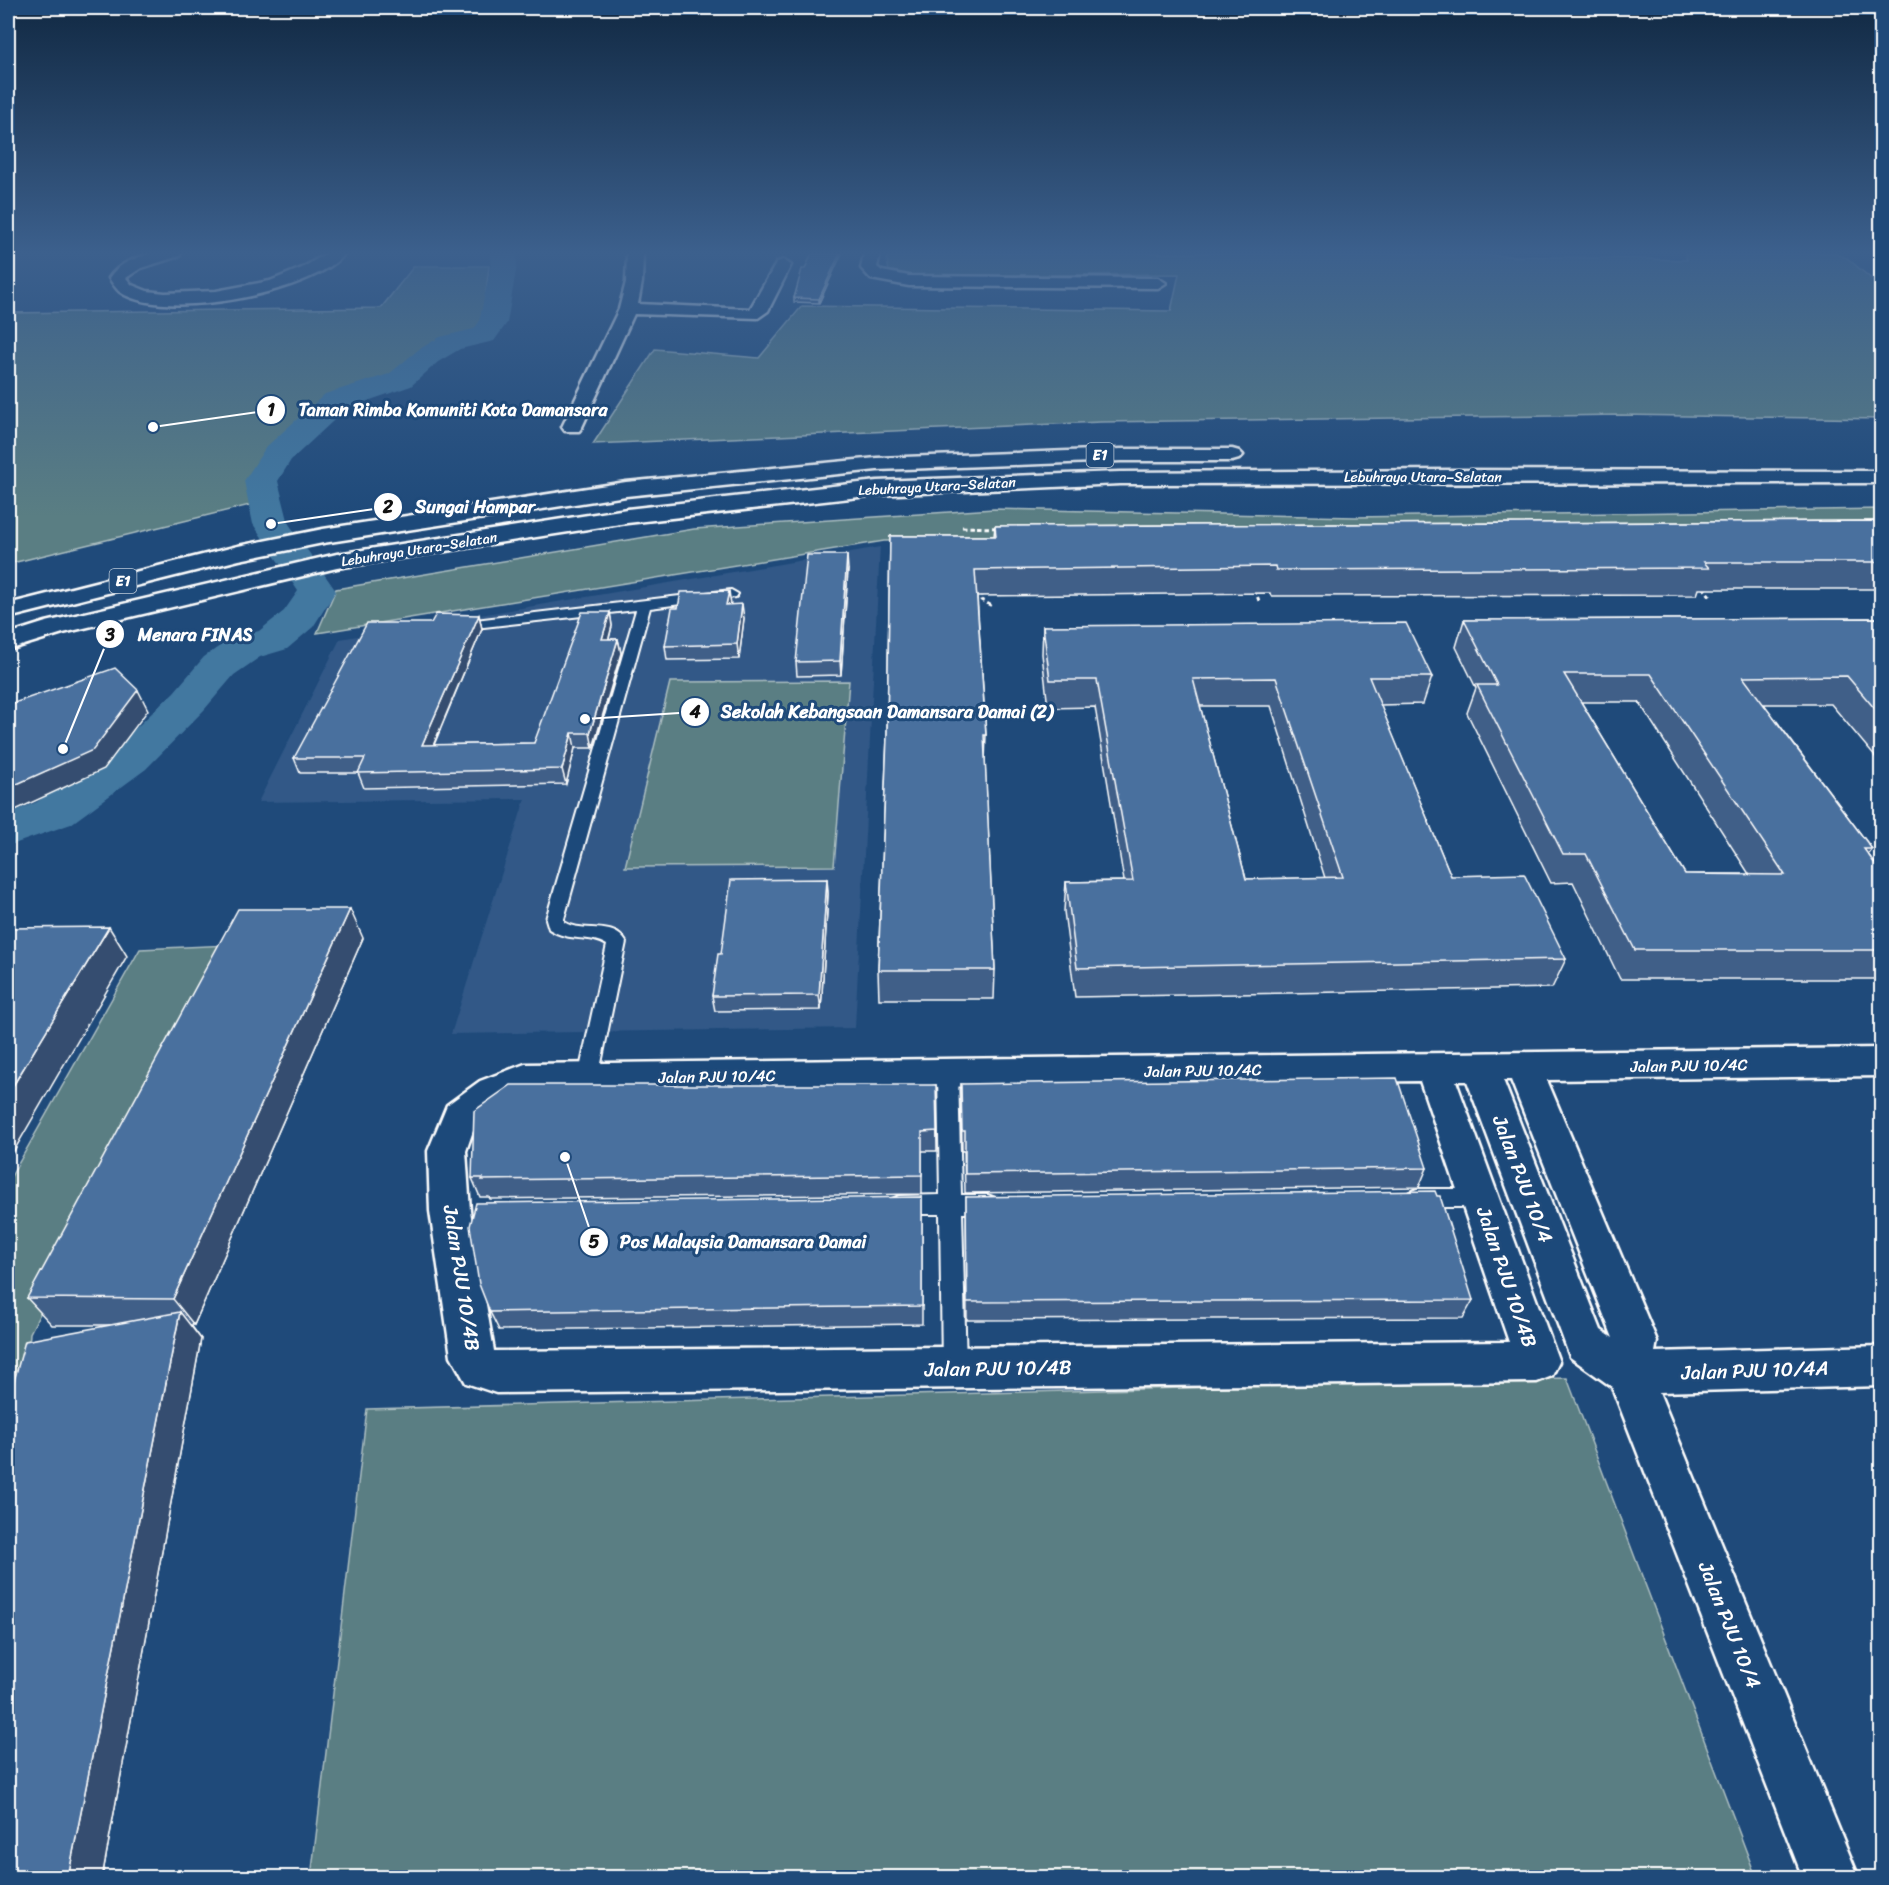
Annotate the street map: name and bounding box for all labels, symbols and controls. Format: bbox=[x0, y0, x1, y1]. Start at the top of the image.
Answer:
callout: Taman Rimba Komuniti Kota Damansara bbox=[256, 392, 620, 428]
text: 1 bbox=[267, 394, 275, 426]
text: Taman Rimba Komuniti Kota Damansara bbox=[298, 394, 608, 426]
road number: E1 bbox=[1086, 443, 1114, 467]
street label: Lebuhraya Utara–Selatan bbox=[1344, 465, 1502, 490]
street label: Lebuhraya Utara–Selatan bbox=[858, 470, 1017, 503]
callout: Sungai Hampar bbox=[373, 489, 547, 525]
text: 2 bbox=[382, 491, 394, 523]
text: Sungai Hampar bbox=[414, 491, 537, 523]
street label: Lebuhraya Utara–Selatan bbox=[339, 525, 499, 574]
road number: E1 bbox=[110, 569, 136, 593]
callout: Menara FINAS bbox=[95, 616, 264, 652]
text: 3 bbox=[104, 619, 115, 651]
text: Menara FINAS bbox=[137, 619, 253, 651]
callout: Sekolah Kebangsaan Damansara Damai (2) bbox=[680, 694, 1065, 730]
text: 4 bbox=[688, 696, 701, 728]
text: Sekolah Kebangsaan Damansara Damai (2) bbox=[720, 696, 1055, 728]
street label: Jalan PJU 10/4C bbox=[1629, 1050, 1748, 1081]
street label: Jalan PJU 10/4C bbox=[1143, 1055, 1262, 1086]
street label: Jalan PJU 10/4C bbox=[657, 1061, 776, 1092]
street label: Jalan PJU 10/4 bbox=[1482, 1109, 1563, 1248]
street label: Jalan PJU 10/4B bbox=[1466, 1201, 1547, 1353]
street label: Jalan PJU 10/4B bbox=[433, 1202, 490, 1354]
callout: Pos Malaysia Damansara Damai bbox=[579, 1224, 877, 1260]
text: 5 bbox=[589, 1226, 600, 1258]
text: Pos Malaysia Damansara Damai bbox=[620, 1226, 867, 1258]
street label: Jalan PJU 10/4B bbox=[923, 1350, 1072, 1387]
street label: Jalan PJU 10/4A bbox=[1680, 1350, 1829, 1391]
street label: Jalan PJU 10/4 bbox=[1688, 1555, 1771, 1694]

